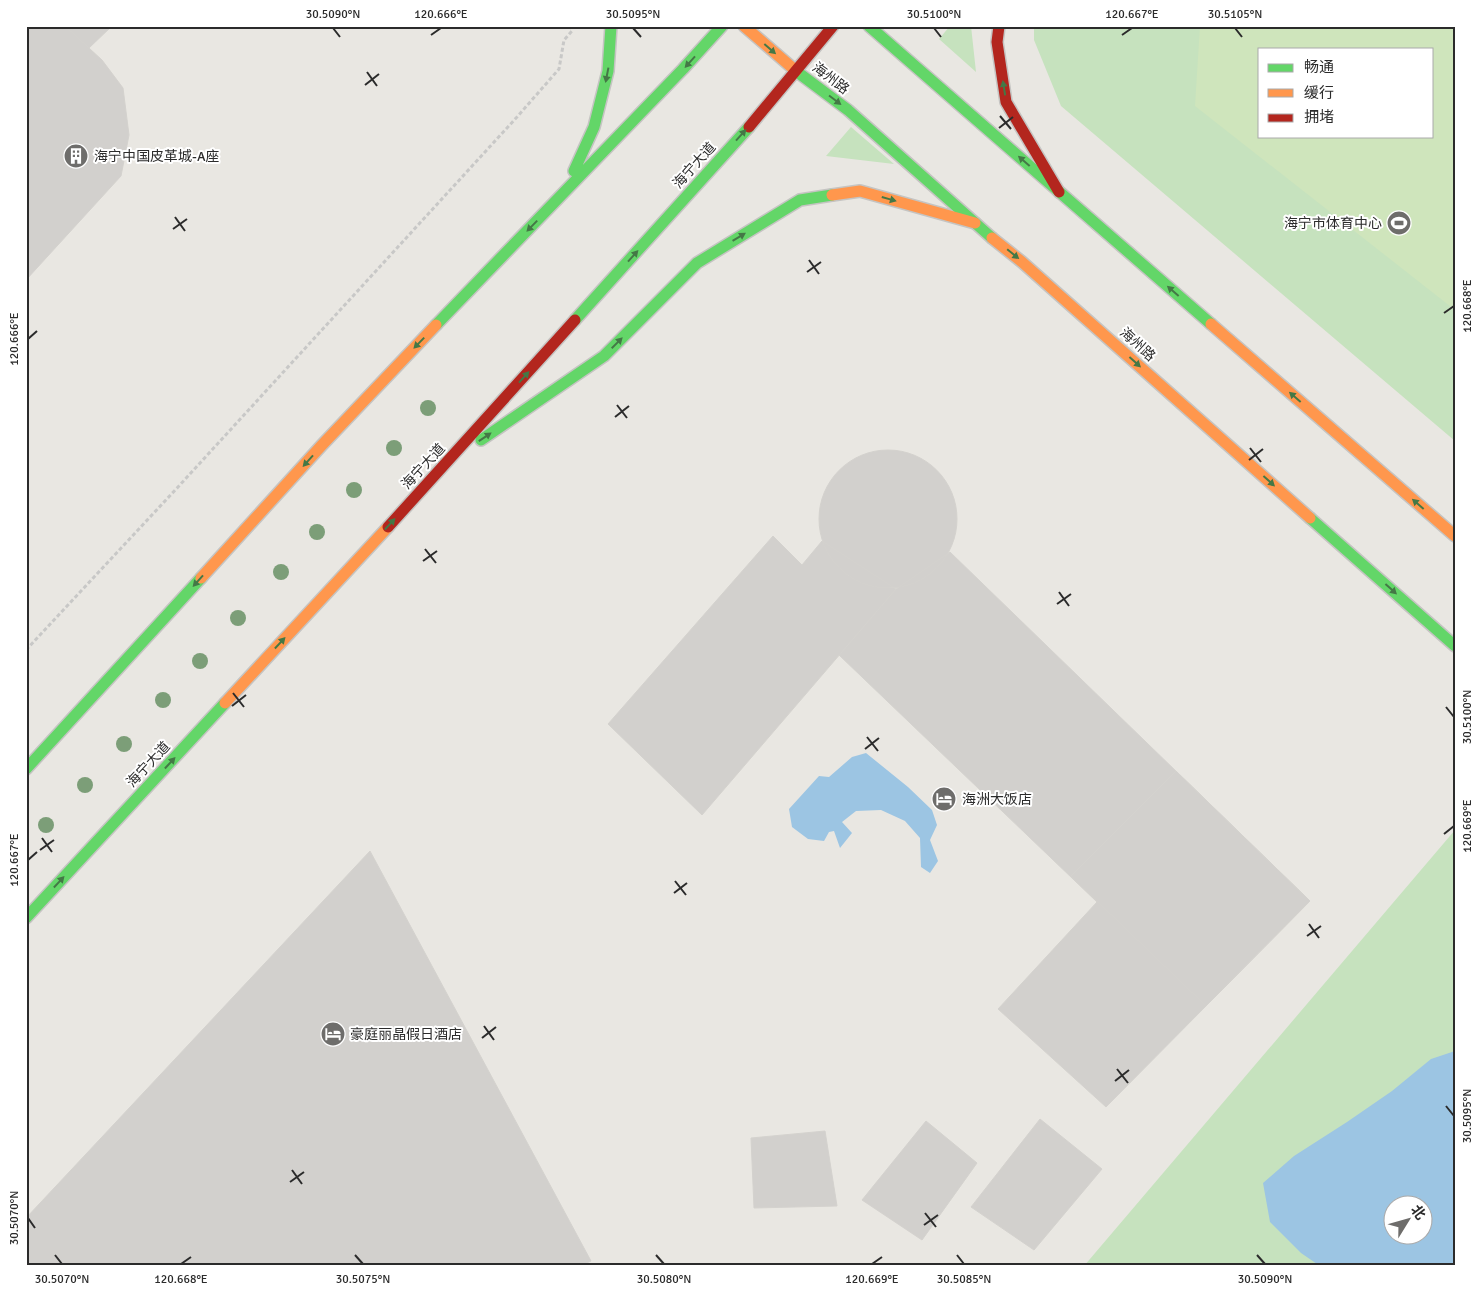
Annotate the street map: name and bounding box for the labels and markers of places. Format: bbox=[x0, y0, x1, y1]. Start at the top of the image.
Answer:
building icon: 海宁中国皮革城-A座 bbox=[63, 143, 89, 169]
place label: 海宁中国皮革城-A座 bbox=[94, 148, 219, 165]
sports icon: 海宁市体育中心 bbox=[1386, 210, 1412, 236]
place label: 海宁市体育中心 bbox=[1284, 215, 1382, 232]
hotel icon: 海洲大饭店 bbox=[931, 786, 957, 812]
place label: 海洲大饭店 bbox=[962, 791, 1032, 808]
hotel icon: 豪庭丽晶假日酒店 bbox=[320, 1021, 346, 1047]
place label: 豪庭丽晶假日酒店 bbox=[350, 1026, 462, 1043]

